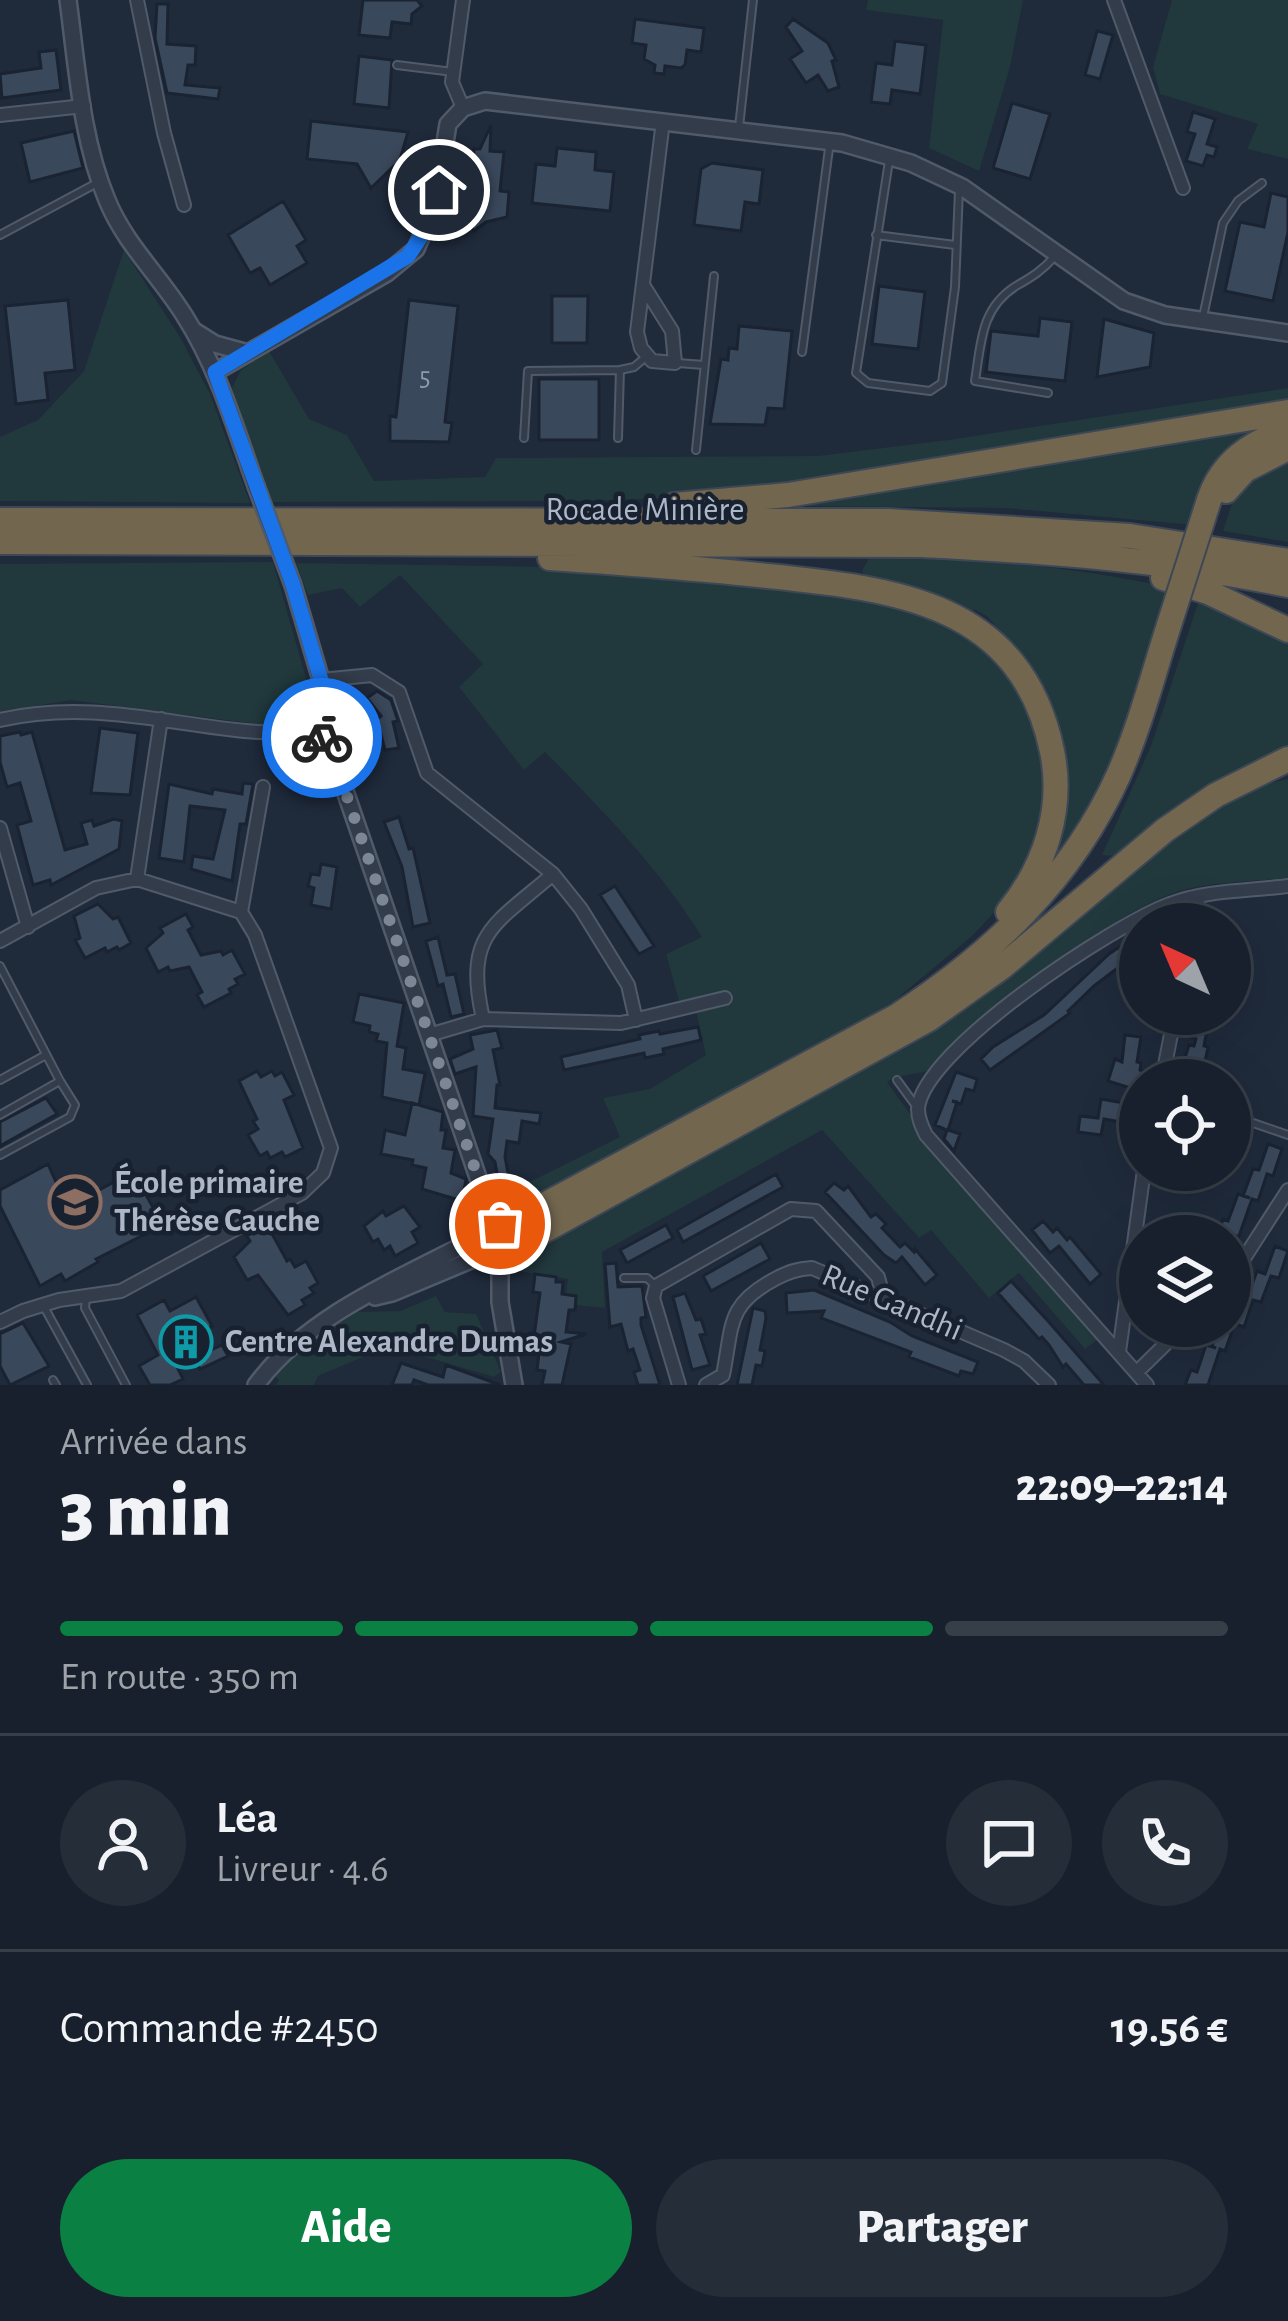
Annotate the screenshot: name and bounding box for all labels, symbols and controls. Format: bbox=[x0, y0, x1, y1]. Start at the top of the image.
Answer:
pin bbox=[388, 139, 490, 241]
icon: home bbox=[406, 157, 472, 223]
house number: 5 bbox=[419, 363, 431, 390]
street label: Rocade Minière bbox=[546, 494, 744, 527]
courier bbox=[262, 678, 382, 798]
icon: bike bbox=[289, 705, 355, 771]
north arrow bbox=[1119, 903, 1251, 1035]
map controls bbox=[1119, 903, 1251, 1347]
button: locate bbox=[1119, 1059, 1251, 1191]
place label: École primaire Thérèse Cauche bbox=[114, 1162, 320, 1238]
pin bbox=[449, 1173, 551, 1275]
school or university icon: École primaire Thérèse Cauche bbox=[47, 1174, 103, 1230]
icon: bag bbox=[467, 1191, 533, 1257]
button: layers bbox=[1119, 1215, 1251, 1347]
street label: Rue Gandhi bbox=[817, 1259, 967, 1347]
building icon: Centre Alexandre Dumas bbox=[158, 1314, 214, 1370]
place label: Centre Alexandre Dumas bbox=[225, 1326, 553, 1359]
text: Arrivée dans bbox=[60, 1423, 247, 1462]
text: 22:09–22:14 bbox=[1016, 1464, 1228, 1509]
text: 3 min bbox=[60, 1472, 232, 1550]
text: En route · 350 m bbox=[60, 1658, 299, 1697]
button: person bbox=[60, 1780, 186, 1906]
button: chat bbox=[946, 1780, 1072, 1906]
button: phone bbox=[1102, 1780, 1228, 1906]
text: Léa bbox=[216, 1796, 278, 1841]
text: Livreur · 4.6 bbox=[216, 1850, 389, 1889]
text: Commande #2450 bbox=[60, 2006, 379, 2051]
text: 19.56 € bbox=[1111, 2006, 1228, 2051]
button: Aide bbox=[60, 2159, 632, 2297]
button: Partager bbox=[656, 2159, 1228, 2297]

